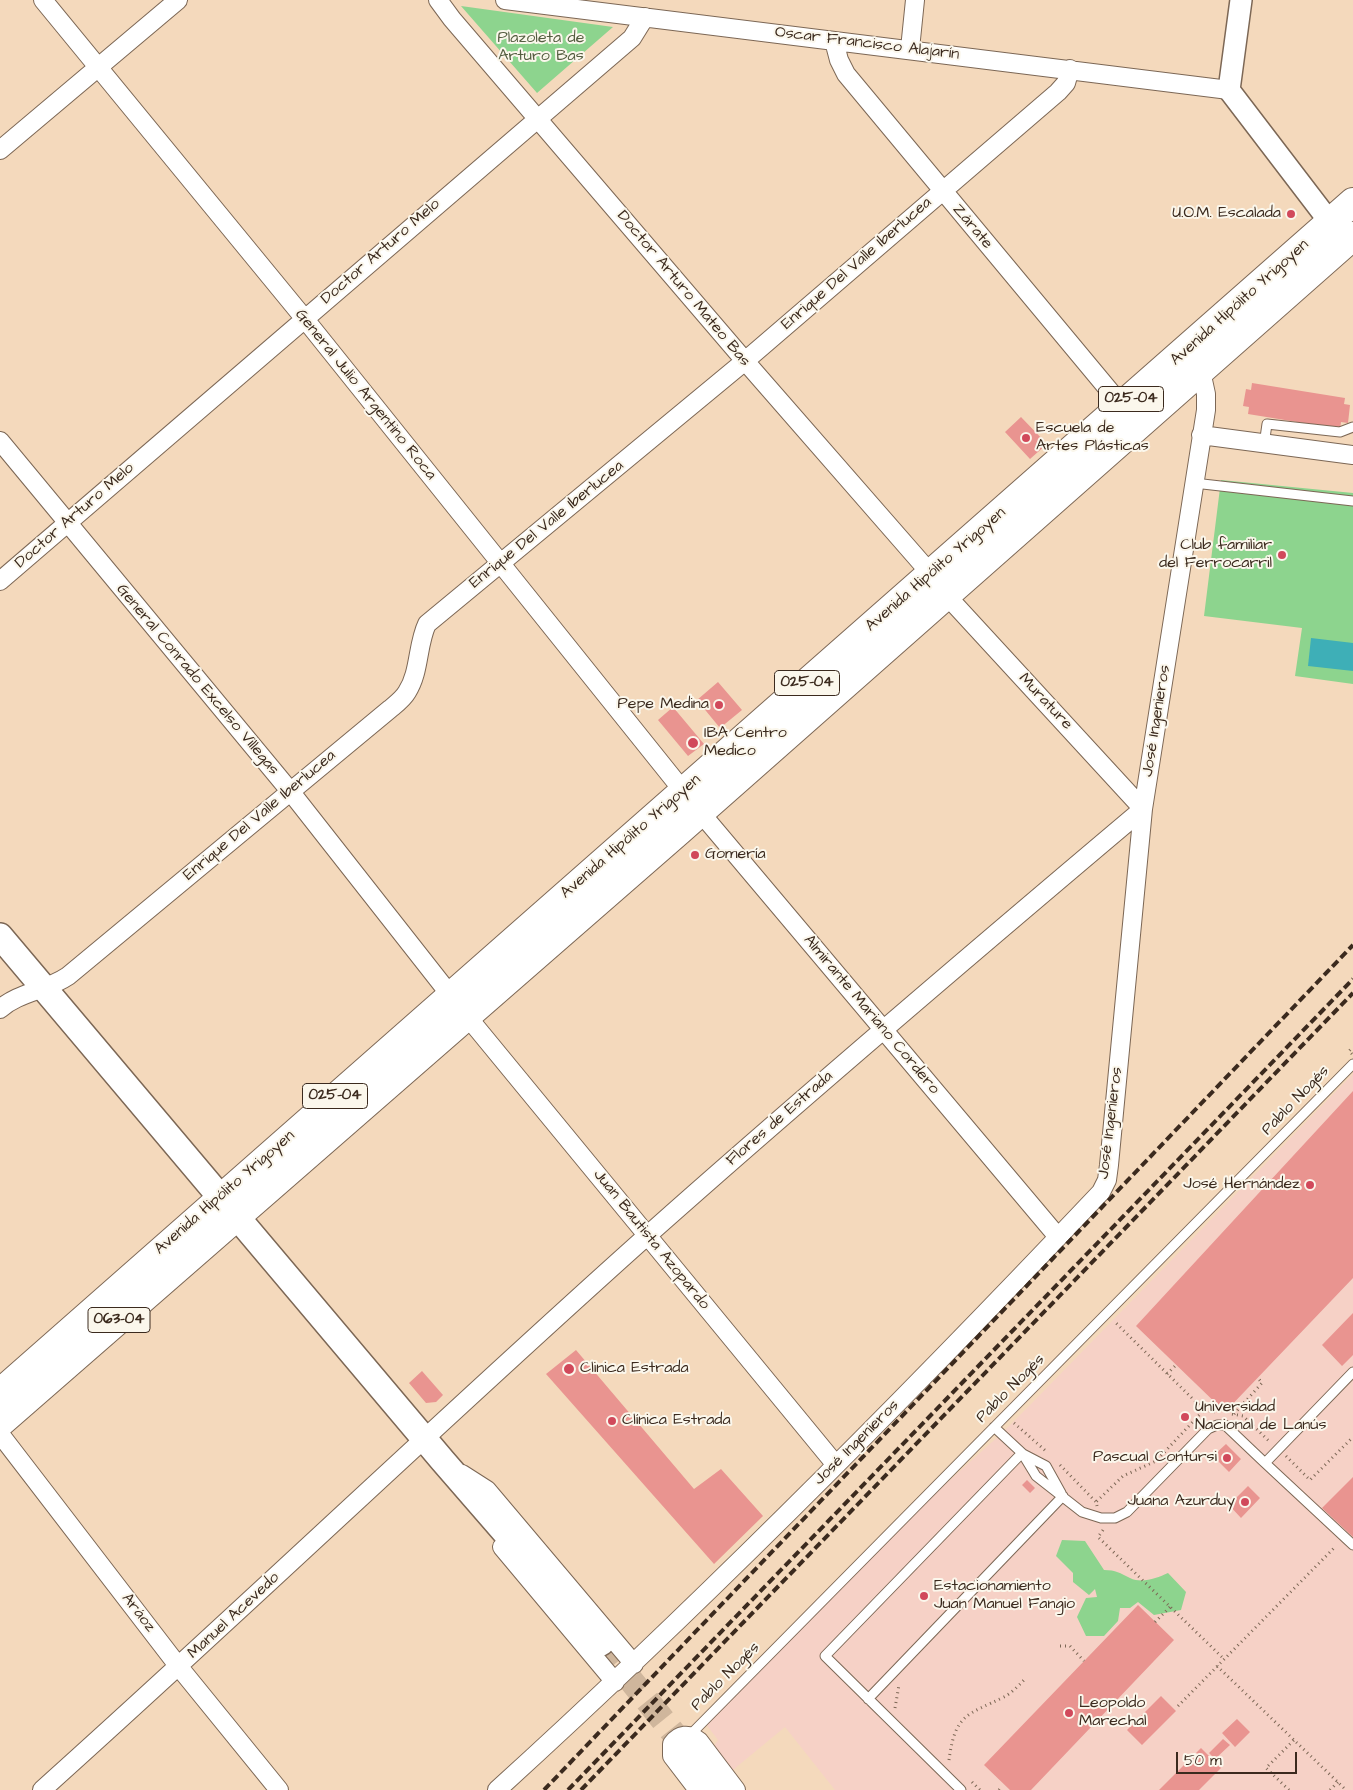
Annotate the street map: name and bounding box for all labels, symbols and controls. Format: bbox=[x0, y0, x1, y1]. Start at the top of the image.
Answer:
street label: Oscar Francisco Alajarín bbox=[774, 23, 960, 65]
park label: Plazoleta de Arturo Bas bbox=[498, 29, 584, 67]
street label: Enrique Del Valle Iberlucea bbox=[778, 194, 936, 334]
street label: Doctor Arturo Melo bbox=[318, 195, 444, 309]
street label: Zárate bbox=[948, 201, 996, 253]
place label: U.O.M. Escalada bbox=[1172, 204, 1281, 224]
street label: Doctor Arturo Mateo Bas bbox=[612, 207, 754, 371]
marker: U.O.M. Escalada bbox=[1285, 208, 1297, 220]
street label: Avenida Hipólito Yrigoyen bbox=[1167, 236, 1313, 370]
street label: General Julio Argentino Roca bbox=[290, 306, 440, 484]
road number: 025-04 bbox=[1098, 386, 1164, 412]
place label: Escuela de Artes Plásticas bbox=[1036, 419, 1149, 457]
marker: Escuela de Artes Plásticas bbox=[1020, 432, 1032, 444]
street label: Enrique Del Valle Iberlucea bbox=[466, 457, 628, 593]
street label: Doctor Arturo Melo bbox=[12, 459, 138, 573]
street label: Avenida Hipólito Yrigoyen bbox=[862, 504, 1010, 636]
place label: Club familiar del Ferrocarril bbox=[1159, 536, 1272, 574]
marker: Club familiar del Ferrocarril bbox=[1276, 549, 1288, 561]
street label: General Conrado Excelso Villegas bbox=[111, 581, 283, 779]
street label: José Ingenieros bbox=[1139, 664, 1175, 778]
road number: 025-04 bbox=[774, 670, 840, 696]
street label: Murature bbox=[1014, 670, 1076, 734]
place label: Pepe Medina bbox=[618, 695, 709, 715]
marker: Pepe Medina bbox=[713, 699, 725, 711]
place label: IBA Centro Medico bbox=[704, 724, 787, 762]
marker: IBA Centro Medico bbox=[686, 736, 700, 750]
street label: Enrique Del Valle Iberlucea bbox=[180, 747, 340, 885]
street label: Avenida Hipólito Yrigoyen bbox=[557, 771, 705, 903]
place label: Gomería bbox=[705, 845, 766, 865]
marker: Gomería bbox=[689, 849, 701, 861]
street label: Almirante Mariano Cordero bbox=[799, 931, 943, 1099]
street label: Pablo Nogés bbox=[1258, 1062, 1334, 1140]
street label: José Ingenieros bbox=[1095, 1066, 1127, 1180]
street label: Flores de Estrada bbox=[723, 1067, 837, 1171]
road number: 025-04 bbox=[302, 1084, 368, 1108]
street label: Avenida Hipólito Yrigoyen bbox=[151, 1127, 299, 1259]
street label: Juan Bautista Azopardo bbox=[588, 1166, 714, 1314]
place label: José Hernández bbox=[1183, 1175, 1300, 1195]
marker: José Hernández bbox=[1304, 1179, 1316, 1191]
road number: 063-04 bbox=[88, 1308, 150, 1332]
street label: Pablo Nogés bbox=[973, 1351, 1049, 1427]
place label: Clinica Estrada bbox=[580, 1359, 689, 1379]
marker: Clinica Estrada bbox=[562, 1362, 576, 1376]
street label: José Ingenieros bbox=[810, 1396, 904, 1490]
place label: Universidad Nacional de Lanús bbox=[1195, 1398, 1326, 1436]
place label: Clínica Estrada bbox=[622, 1411, 731, 1431]
marker: Universidad Nacional de Lanús bbox=[1179, 1411, 1191, 1423]
marker: Clínica Estrada bbox=[606, 1415, 618, 1427]
place label: Pascual Contursi bbox=[1093, 1448, 1217, 1468]
marker: Pascual Contursi bbox=[1221, 1452, 1233, 1464]
place label: Juana Azurduy bbox=[1127, 1492, 1235, 1512]
marker: Juana Azurduy bbox=[1239, 1496, 1251, 1508]
street label: Manuel Acevedo bbox=[184, 1569, 284, 1663]
place label: Estacionamiento Juan Manuel Fangio bbox=[934, 1577, 1075, 1615]
street label: Aráoz bbox=[117, 1590, 159, 1636]
marker: Estacionamiento Juan Manuel Fangio bbox=[918, 1590, 930, 1602]
street label: Pablo Nogés bbox=[688, 1639, 764, 1715]
place label: Leopoldo Marechal bbox=[1079, 1694, 1147, 1732]
marker: Leopoldo Marechal bbox=[1063, 1707, 1075, 1719]
scale bar bbox=[1178, 1742, 1299, 1774]
text: 50 m bbox=[1184, 1750, 1222, 1771]

